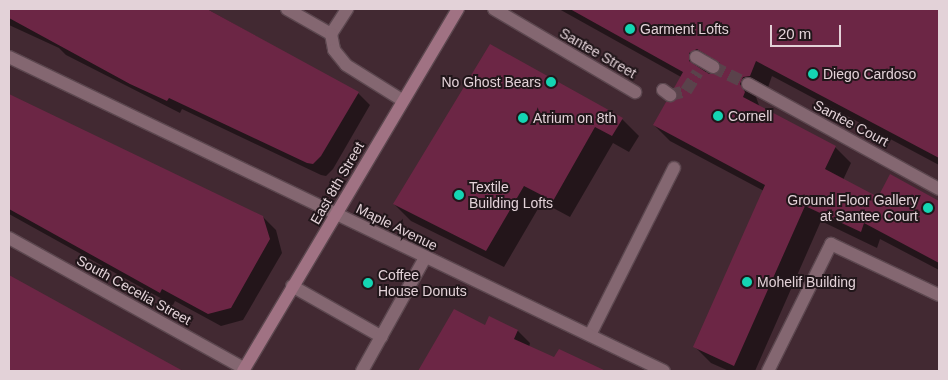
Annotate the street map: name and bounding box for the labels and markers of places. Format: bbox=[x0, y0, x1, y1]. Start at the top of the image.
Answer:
place label: Garment Lofts bbox=[640, 21, 729, 37]
marker: Garment Lofts bbox=[624, 23, 636, 35]
place label: Diego Cardoso bbox=[823, 66, 916, 82]
marker: Diego Cardoso bbox=[807, 68, 819, 80]
place label: No Ghost Bears bbox=[441, 74, 541, 90]
marker: No Ghost Bears bbox=[545, 76, 557, 88]
place label: Cornell bbox=[728, 108, 772, 124]
place label: Atrium on 8th bbox=[533, 110, 616, 126]
marker: Cornell bbox=[712, 110, 724, 122]
marker: Atrium on 8th bbox=[517, 112, 529, 124]
place label: Textile Building Lofts bbox=[469, 179, 553, 212]
marker: Textile Building Lofts bbox=[453, 189, 465, 201]
place label: Ground Floor Gallery at Santee Court bbox=[787, 192, 918, 224]
marker: Ground Floor Gallery at Santee Court bbox=[922, 202, 934, 214]
place label: Coffee House Donuts bbox=[378, 267, 467, 300]
place label: Mohelif Building bbox=[757, 274, 856, 290]
marker: Mohelif Building bbox=[741, 276, 753, 288]
marker: Coffee House Donuts bbox=[362, 277, 374, 289]

